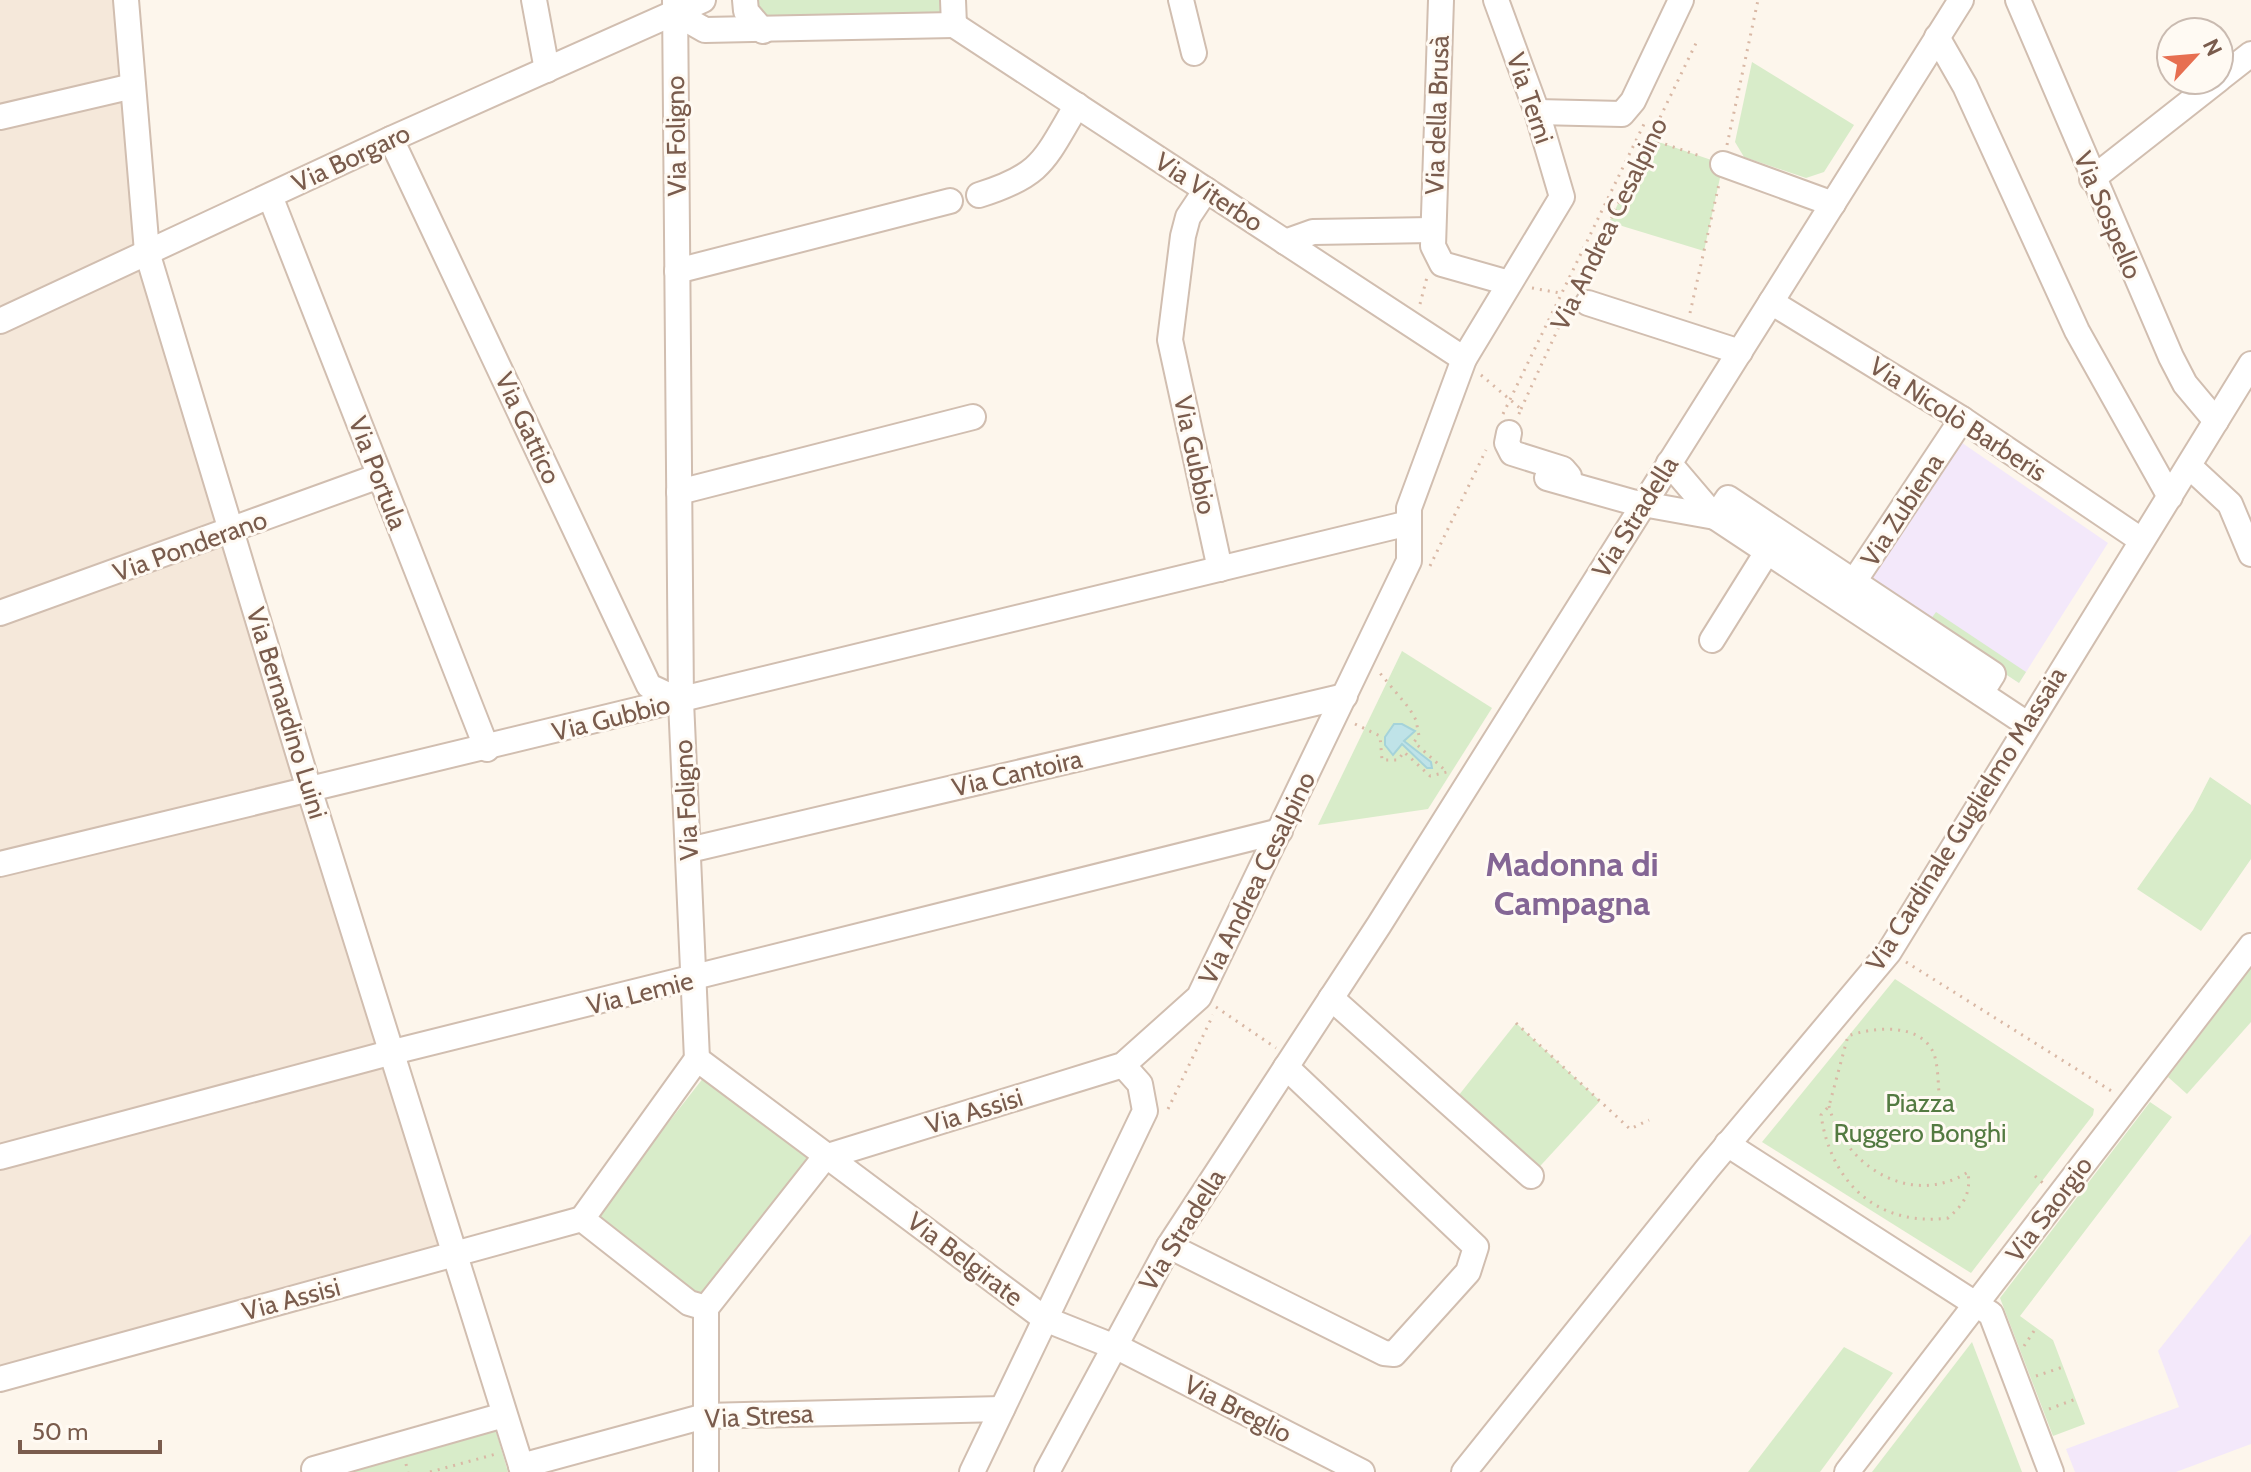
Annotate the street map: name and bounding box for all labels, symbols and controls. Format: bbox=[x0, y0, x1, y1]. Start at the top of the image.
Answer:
north arrow bbox=[2155, 16, 2235, 96]
street label: Via della Brusà bbox=[1418, 34, 1456, 195]
text: N bbox=[2197, 35, 2228, 60]
street label: Via Terni bbox=[1500, 48, 1560, 148]
street label: Via Foligno bbox=[659, 75, 693, 197]
street label: Via Andrea Cesalpino bbox=[1544, 112, 1674, 336]
street label: Via Borgaro bbox=[287, 117, 415, 199]
street label: Via Viterbo bbox=[1149, 145, 1269, 239]
street label: Via Sospello bbox=[2067, 146, 2149, 284]
street label: Via Nicolò Barberis bbox=[1863, 350, 2053, 488]
street label: Via Gattico bbox=[488, 367, 568, 489]
street label: Via Gubbio bbox=[1167, 393, 1223, 517]
street label: Via Portula bbox=[342, 412, 414, 535]
street label: Via Zubiena bbox=[1854, 447, 1951, 572]
street label: Via Stradella bbox=[1585, 450, 1685, 584]
street label: Via Ponderano bbox=[109, 503, 271, 589]
street label: Via Bernardino Luini bbox=[240, 603, 334, 823]
street label: Via Cardinale Guglielmo Massaia bbox=[1859, 661, 2073, 977]
street label: Via Gubbio bbox=[549, 688, 673, 748]
street label: Via Foligno bbox=[667, 739, 705, 861]
street label: Via Cantoira bbox=[949, 742, 1086, 804]
street label: Via Andrea Cesalpino bbox=[1192, 766, 1322, 990]
district label: Madonna di Campagna bbox=[1485, 843, 1659, 924]
street label: Via Lemie bbox=[583, 964, 697, 1022]
street label: Via Assisi bbox=[921, 1081, 1027, 1141]
park label: Piazza Ruggero Bonghi bbox=[1833, 1087, 2007, 1149]
street label: Via Saorgio bbox=[1999, 1150, 2099, 1268]
street label: Via Stradella bbox=[1132, 1163, 1232, 1297]
street label: Via Belgirate bbox=[901, 1205, 1029, 1313]
street label: Via Assisi bbox=[238, 1271, 344, 1327]
street label: Via Breglio bbox=[1179, 1368, 1297, 1450]
street label: Via Stresa bbox=[704, 1397, 815, 1435]
scale bar bbox=[20, 1404, 160, 1454]
text: 50 m bbox=[32, 1417, 88, 1446]

